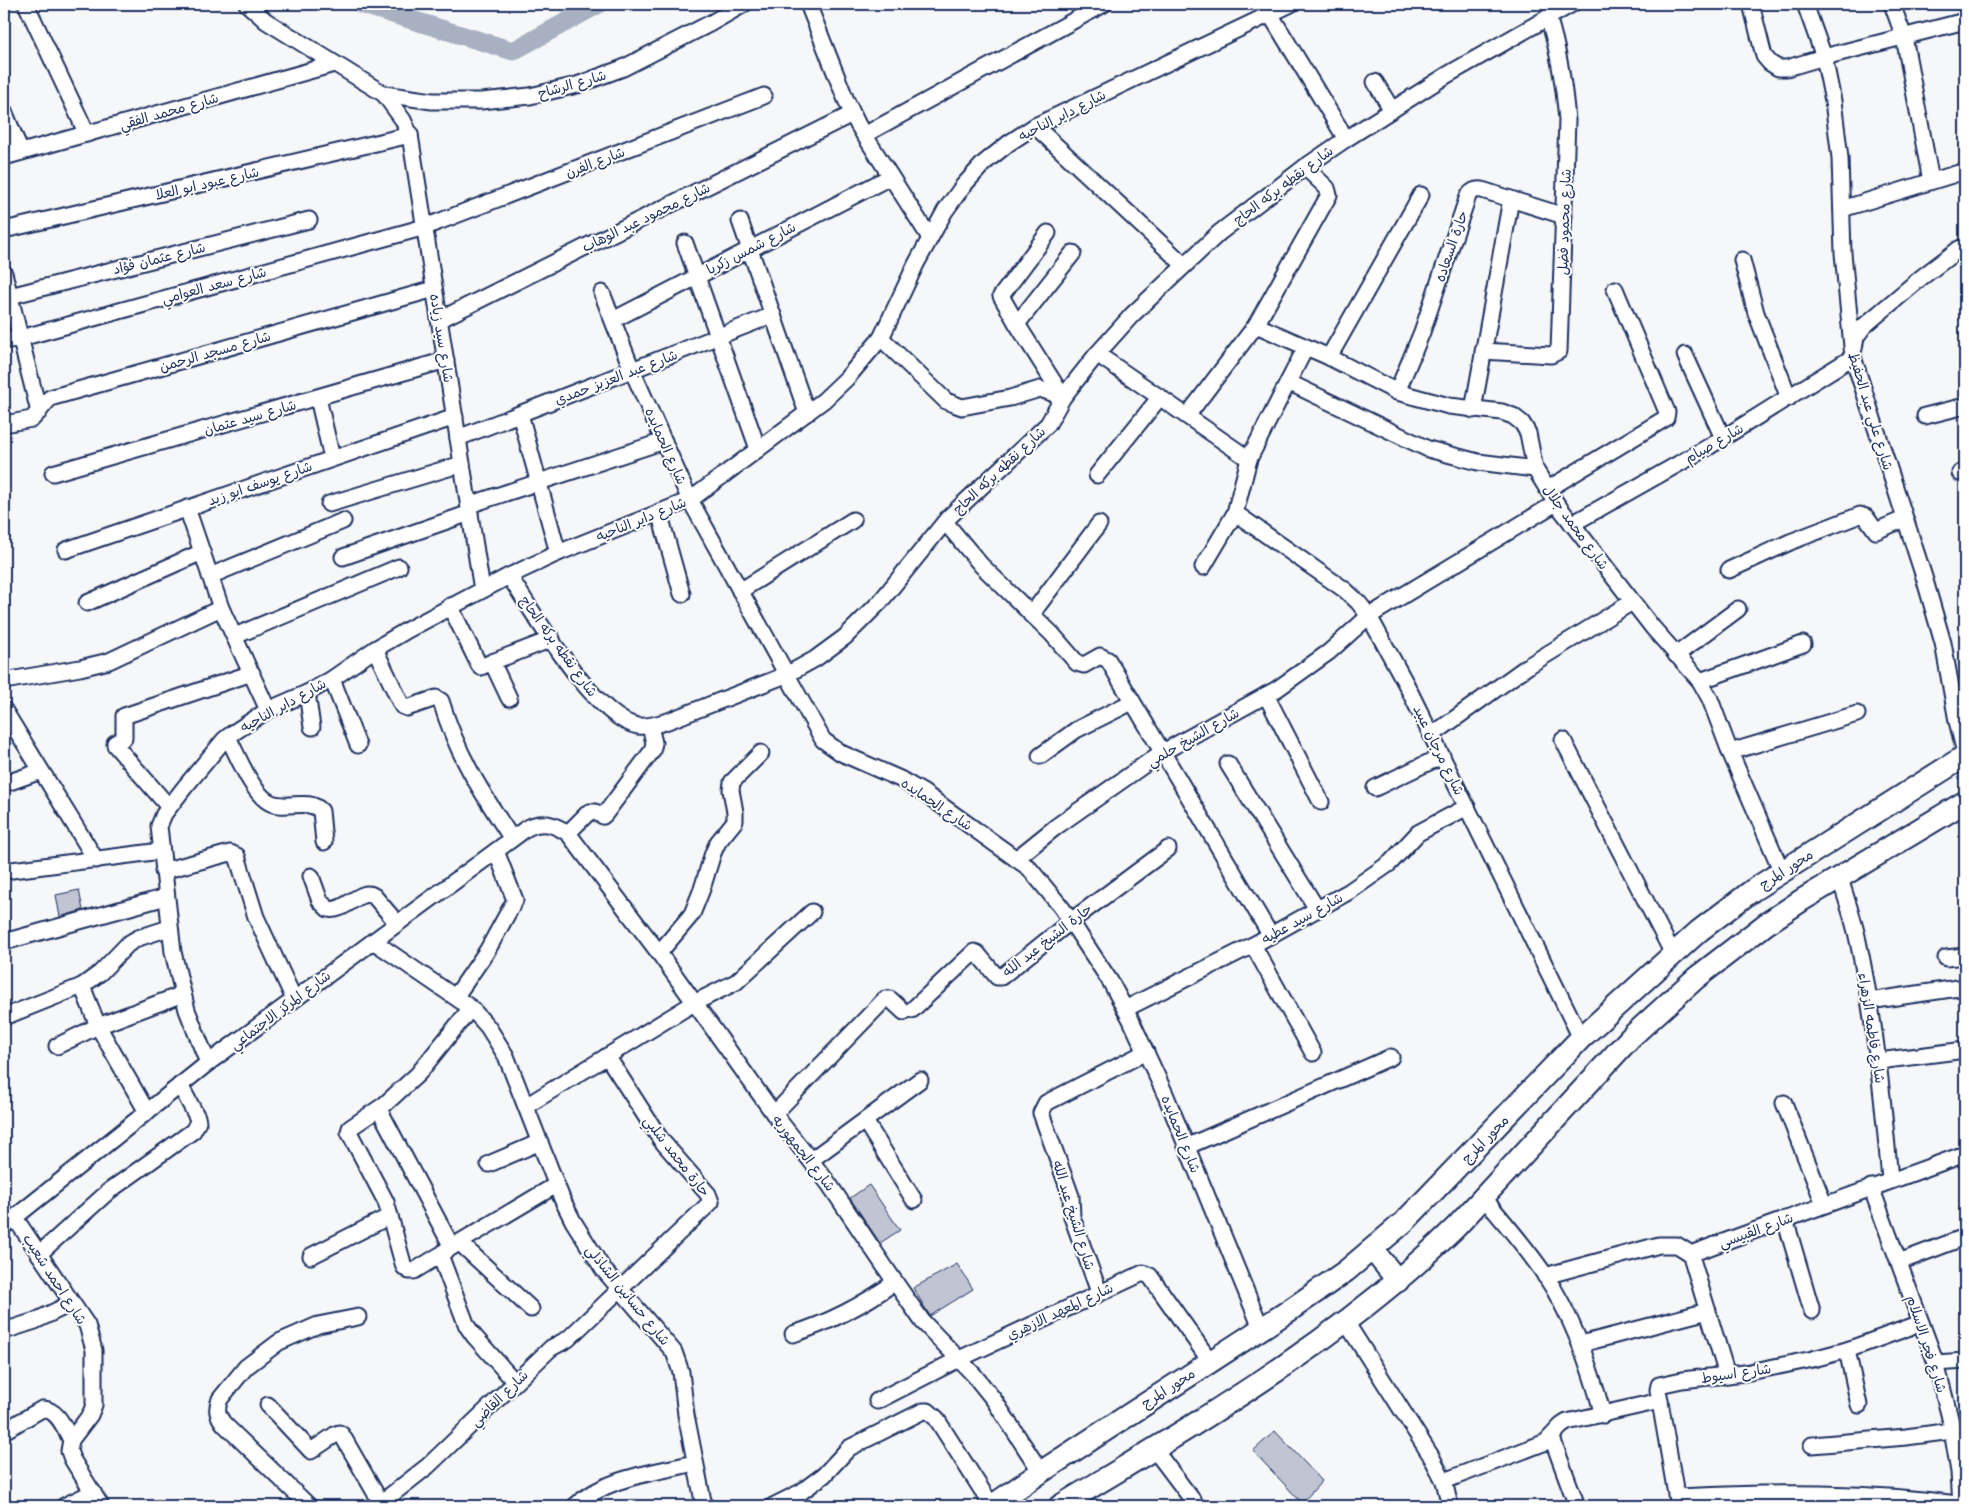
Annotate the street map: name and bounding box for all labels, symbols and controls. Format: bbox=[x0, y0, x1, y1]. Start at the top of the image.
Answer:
street label: شارع الرشاح bbox=[535, 65, 609, 103]
street label: شارع داير الناحيه bbox=[1015, 84, 1109, 146]
street label: شارع محمد الفقي bbox=[117, 87, 222, 138]
street label: شارع الفرن bbox=[562, 141, 628, 183]
street label: شارع نقطه بركه الحاج bbox=[1229, 141, 1337, 229]
street label: شارع عبود ابو العلا bbox=[153, 161, 261, 205]
street label: شارع محمود فضل bbox=[1552, 168, 1576, 276]
street label: شارع محمود عبد الوهاب bbox=[578, 177, 714, 257]
street label: حارة السعاده bbox=[1429, 208, 1472, 284]
street label: شارع شمس زكريا bbox=[703, 217, 799, 279]
street label: شارع عثمان فؤاد bbox=[111, 237, 207, 279]
street label: شارع سعد العوامي bbox=[159, 261, 269, 312]
street label: شارع سيد زياده bbox=[425, 292, 459, 384]
street label: شارع مسجد الرحمن bbox=[157, 326, 273, 376]
street label: شارع عبد العزيز حمدي bbox=[551, 344, 681, 411]
street label: شارع علي عبد الحفيظ bbox=[1841, 349, 1898, 473]
street label: شارع سيد عتمان bbox=[201, 394, 299, 440]
street label: شارع الحمايده bbox=[640, 404, 692, 488]
street label: شارع صيام bbox=[1681, 418, 1748, 469]
street label: شارع نقطه بركه الحاج bbox=[948, 422, 1050, 518]
street label: شارع يوسف ابو زيد bbox=[205, 456, 315, 510]
street label: شارع محمد جلال bbox=[1538, 480, 1614, 574]
street label: شارع داير الناحيه bbox=[593, 492, 689, 546]
street label: شارع نقطه بركه الحاج bbox=[515, 591, 603, 701]
street label: شارع داير الناحيه bbox=[236, 673, 330, 737]
street label: شارع الشيخ حلمي bbox=[1143, 702, 1244, 774]
street label: شارع مرجان عبيد bbox=[1409, 702, 1469, 798]
street label: شارع الحمايده bbox=[897, 773, 977, 835]
street label: محور المرج bbox=[1755, 844, 1817, 894]
street label: شارع سيد عطيه bbox=[1258, 887, 1346, 949]
street label: حارة الشيخ عبد الله bbox=[998, 899, 1096, 981]
street label: شارع المركز الاجتماعي bbox=[225, 965, 336, 1057]
street label: شارع فاطمه الزهراء bbox=[1853, 971, 1891, 1085]
street label: شارع الحمايده bbox=[1156, 1092, 1206, 1176]
street label: محور المرج bbox=[1457, 1110, 1513, 1168]
street label: حارة محمد شلبي bbox=[637, 1111, 715, 1203]
street label: شارع الجمهوريه bbox=[768, 1111, 840, 1195]
street label: شارع الشيخ عبد الله bbox=[1048, 1158, 1100, 1272]
street label: شارع القبيسي bbox=[1716, 1207, 1797, 1256]
street label: شارع احمد شعيب bbox=[18, 1230, 92, 1328]
street label: شارع حسانين الشاذلي bbox=[579, 1240, 675, 1352]
street label: شارع المعهد الازهري bbox=[1004, 1278, 1117, 1345]
street label: شارع فجر الاسلام bbox=[1901, 1293, 1952, 1396]
street label: شارع اسيوط bbox=[1700, 1358, 1772, 1388]
street label: محور المرج bbox=[1137, 1363, 1199, 1413]
street label: شارع القاضي bbox=[466, 1365, 535, 1433]

